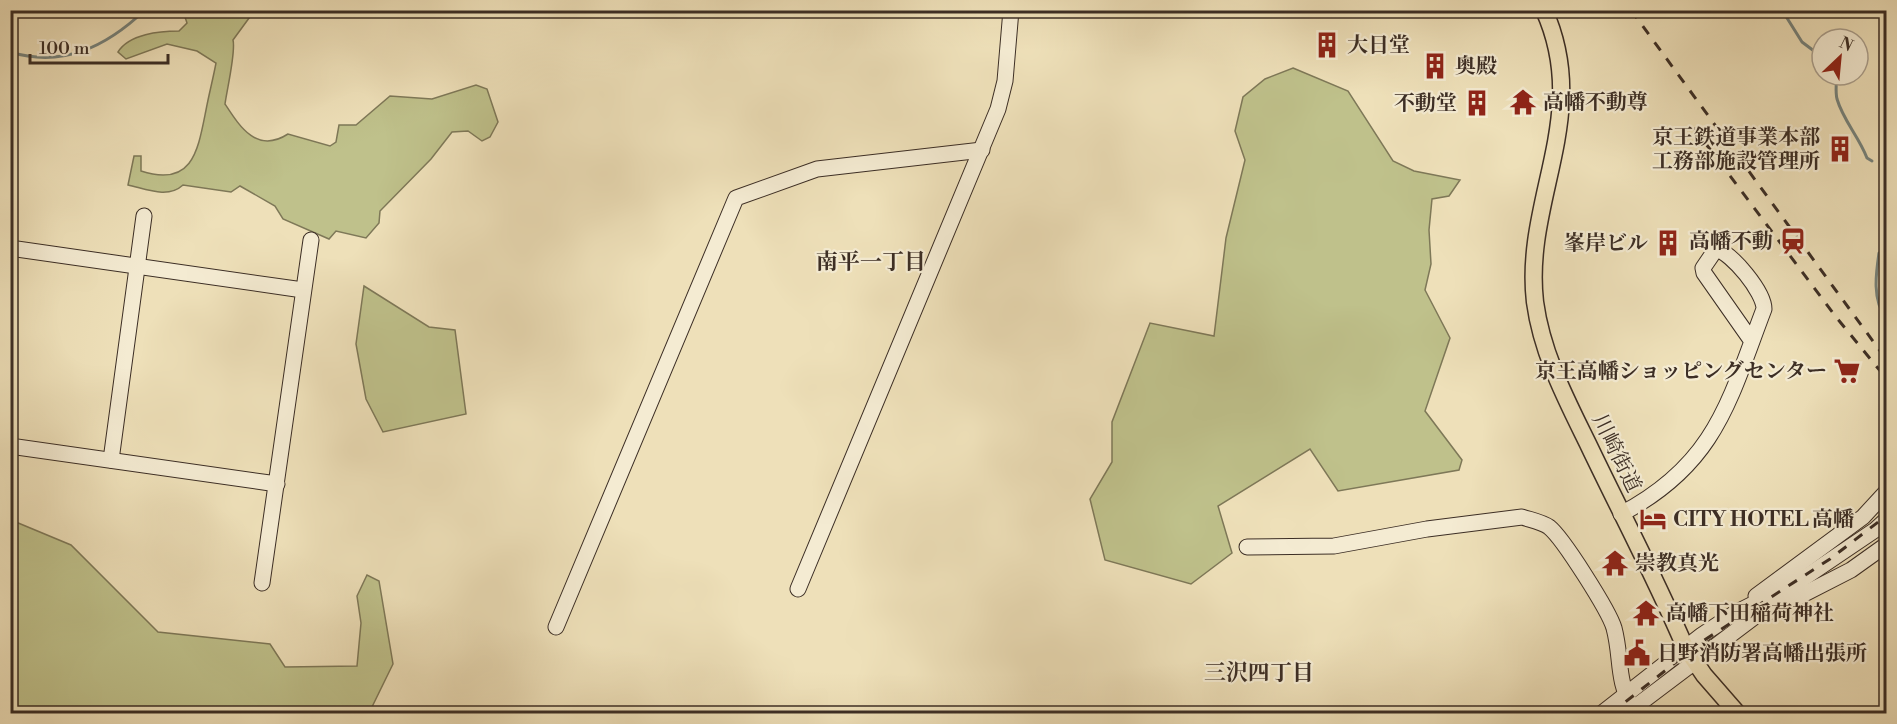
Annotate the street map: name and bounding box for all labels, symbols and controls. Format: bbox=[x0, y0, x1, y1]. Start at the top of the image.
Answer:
scale bar bbox=[30, 27, 168, 65]
north arrow bbox=[1810, 27, 1870, 87]
building icon: 大日堂 bbox=[1312, 30, 1342, 60]
place label: 大日堂 bbox=[1347, 33, 1410, 59]
text: N bbox=[1836, 33, 1857, 56]
text: 100 m bbox=[39, 37, 90, 60]
building icon: 奥殿 bbox=[1420, 51, 1450, 81]
place label: 奥殿 bbox=[1455, 54, 1497, 80]
temple icon: 高幡不動尊 bbox=[1508, 87, 1538, 117]
building icon: 不動堂 bbox=[1462, 88, 1492, 118]
place label: 高幡不動尊 bbox=[1543, 90, 1648, 116]
place label: 不動堂 bbox=[1394, 91, 1457, 117]
place label: 京王鉄道事業本部 工務部施設管理所 bbox=[1652, 125, 1820, 175]
building icon: 京王鉄道事業本部 工務部施設管理所 bbox=[1825, 134, 1855, 164]
station icon: 高幡不動 bbox=[1778, 226, 1808, 256]
building icon: 峯岸ビル bbox=[1653, 228, 1683, 258]
place label: 高幡不動 bbox=[1689, 229, 1773, 255]
place label: 峯岸ビル bbox=[1564, 231, 1648, 257]
district label: 南平一丁目 bbox=[816, 249, 926, 276]
supermarket icon: 京王高幡ショッピングセンター bbox=[1832, 356, 1862, 386]
place label: 京王高幡ショッピングセンター bbox=[1535, 359, 1827, 385]
street label: 川崎街道 bbox=[1586, 410, 1646, 497]
hotel icon: CITY HOTEL 高幡 bbox=[1638, 504, 1668, 534]
place label: CITY HOTEL 高幡 bbox=[1673, 507, 1854, 533]
temple icon: 崇教真光 bbox=[1600, 548, 1630, 578]
place label: 崇教真光 bbox=[1635, 551, 1719, 577]
temple icon: 高幡下田稲荷神社 bbox=[1631, 598, 1661, 628]
place label: 高幡下田稲荷神社 bbox=[1666, 601, 1834, 627]
public building icon: 日野消防署高幡出張所 bbox=[1622, 638, 1652, 668]
place label: 日野消防署高幡出張所 bbox=[1657, 641, 1867, 667]
district label: 三沢四丁目 bbox=[1204, 660, 1314, 687]

